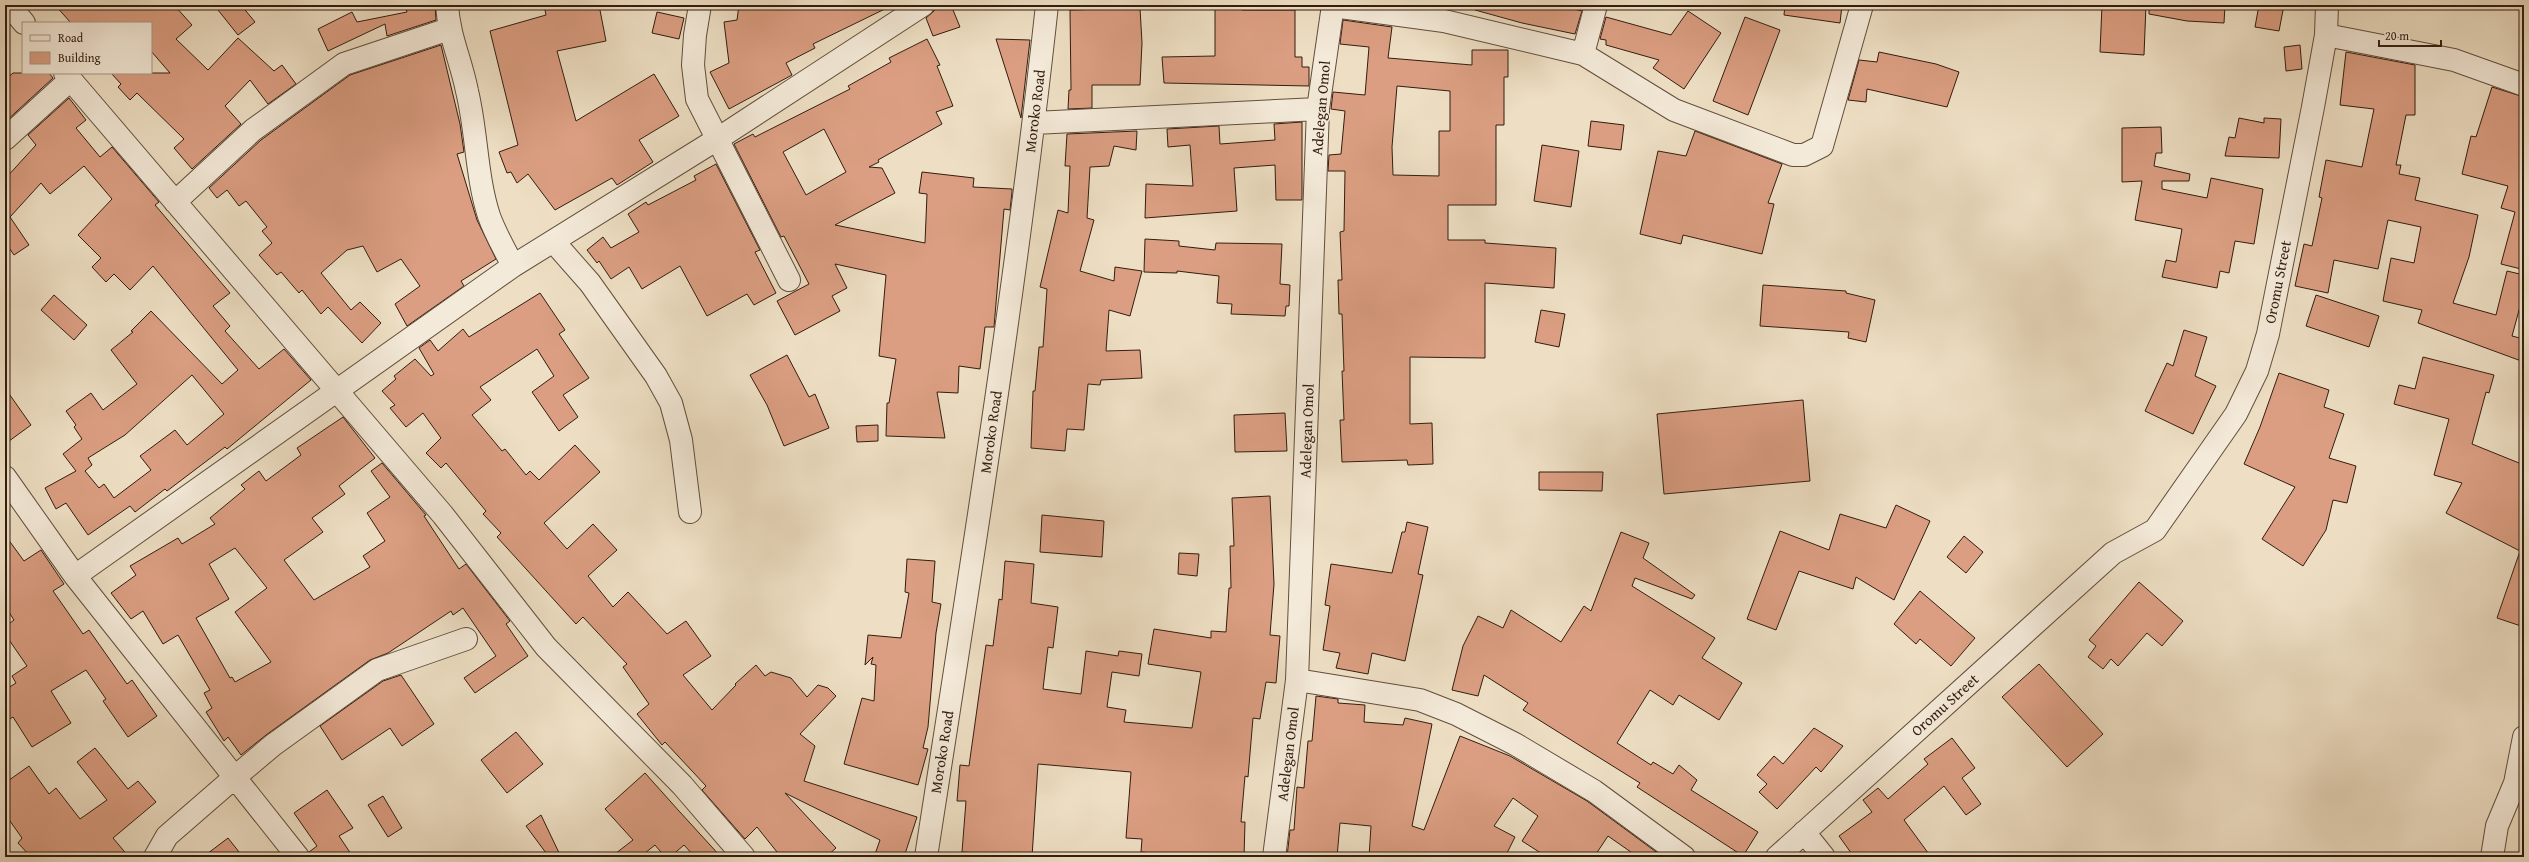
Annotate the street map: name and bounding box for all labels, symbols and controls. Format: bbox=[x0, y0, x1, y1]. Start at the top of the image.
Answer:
legend bbox=[22, 22, 152, 74]
scale bar bbox=[2379, 22, 2441, 48]
text: 20 m bbox=[2385, 27, 2409, 44]
text: Road bbox=[58, 29, 84, 46]
text: Building bbox=[58, 49, 101, 66]
street label: Adelegan Omol bbox=[1306, 60, 1335, 156]
street label: Moroko Road bbox=[1019, 68, 1050, 154]
street label: Oromu Street bbox=[2259, 238, 2296, 325]
street label: Adelegan Omol bbox=[1294, 383, 1319, 479]
street label: Moroko Road bbox=[974, 389, 1007, 475]
street label: Oromu Street bbox=[1906, 668, 1984, 741]
street label: Adelegan Omol bbox=[1271, 706, 1304, 802]
street label: Moroko Road bbox=[925, 709, 958, 795]

